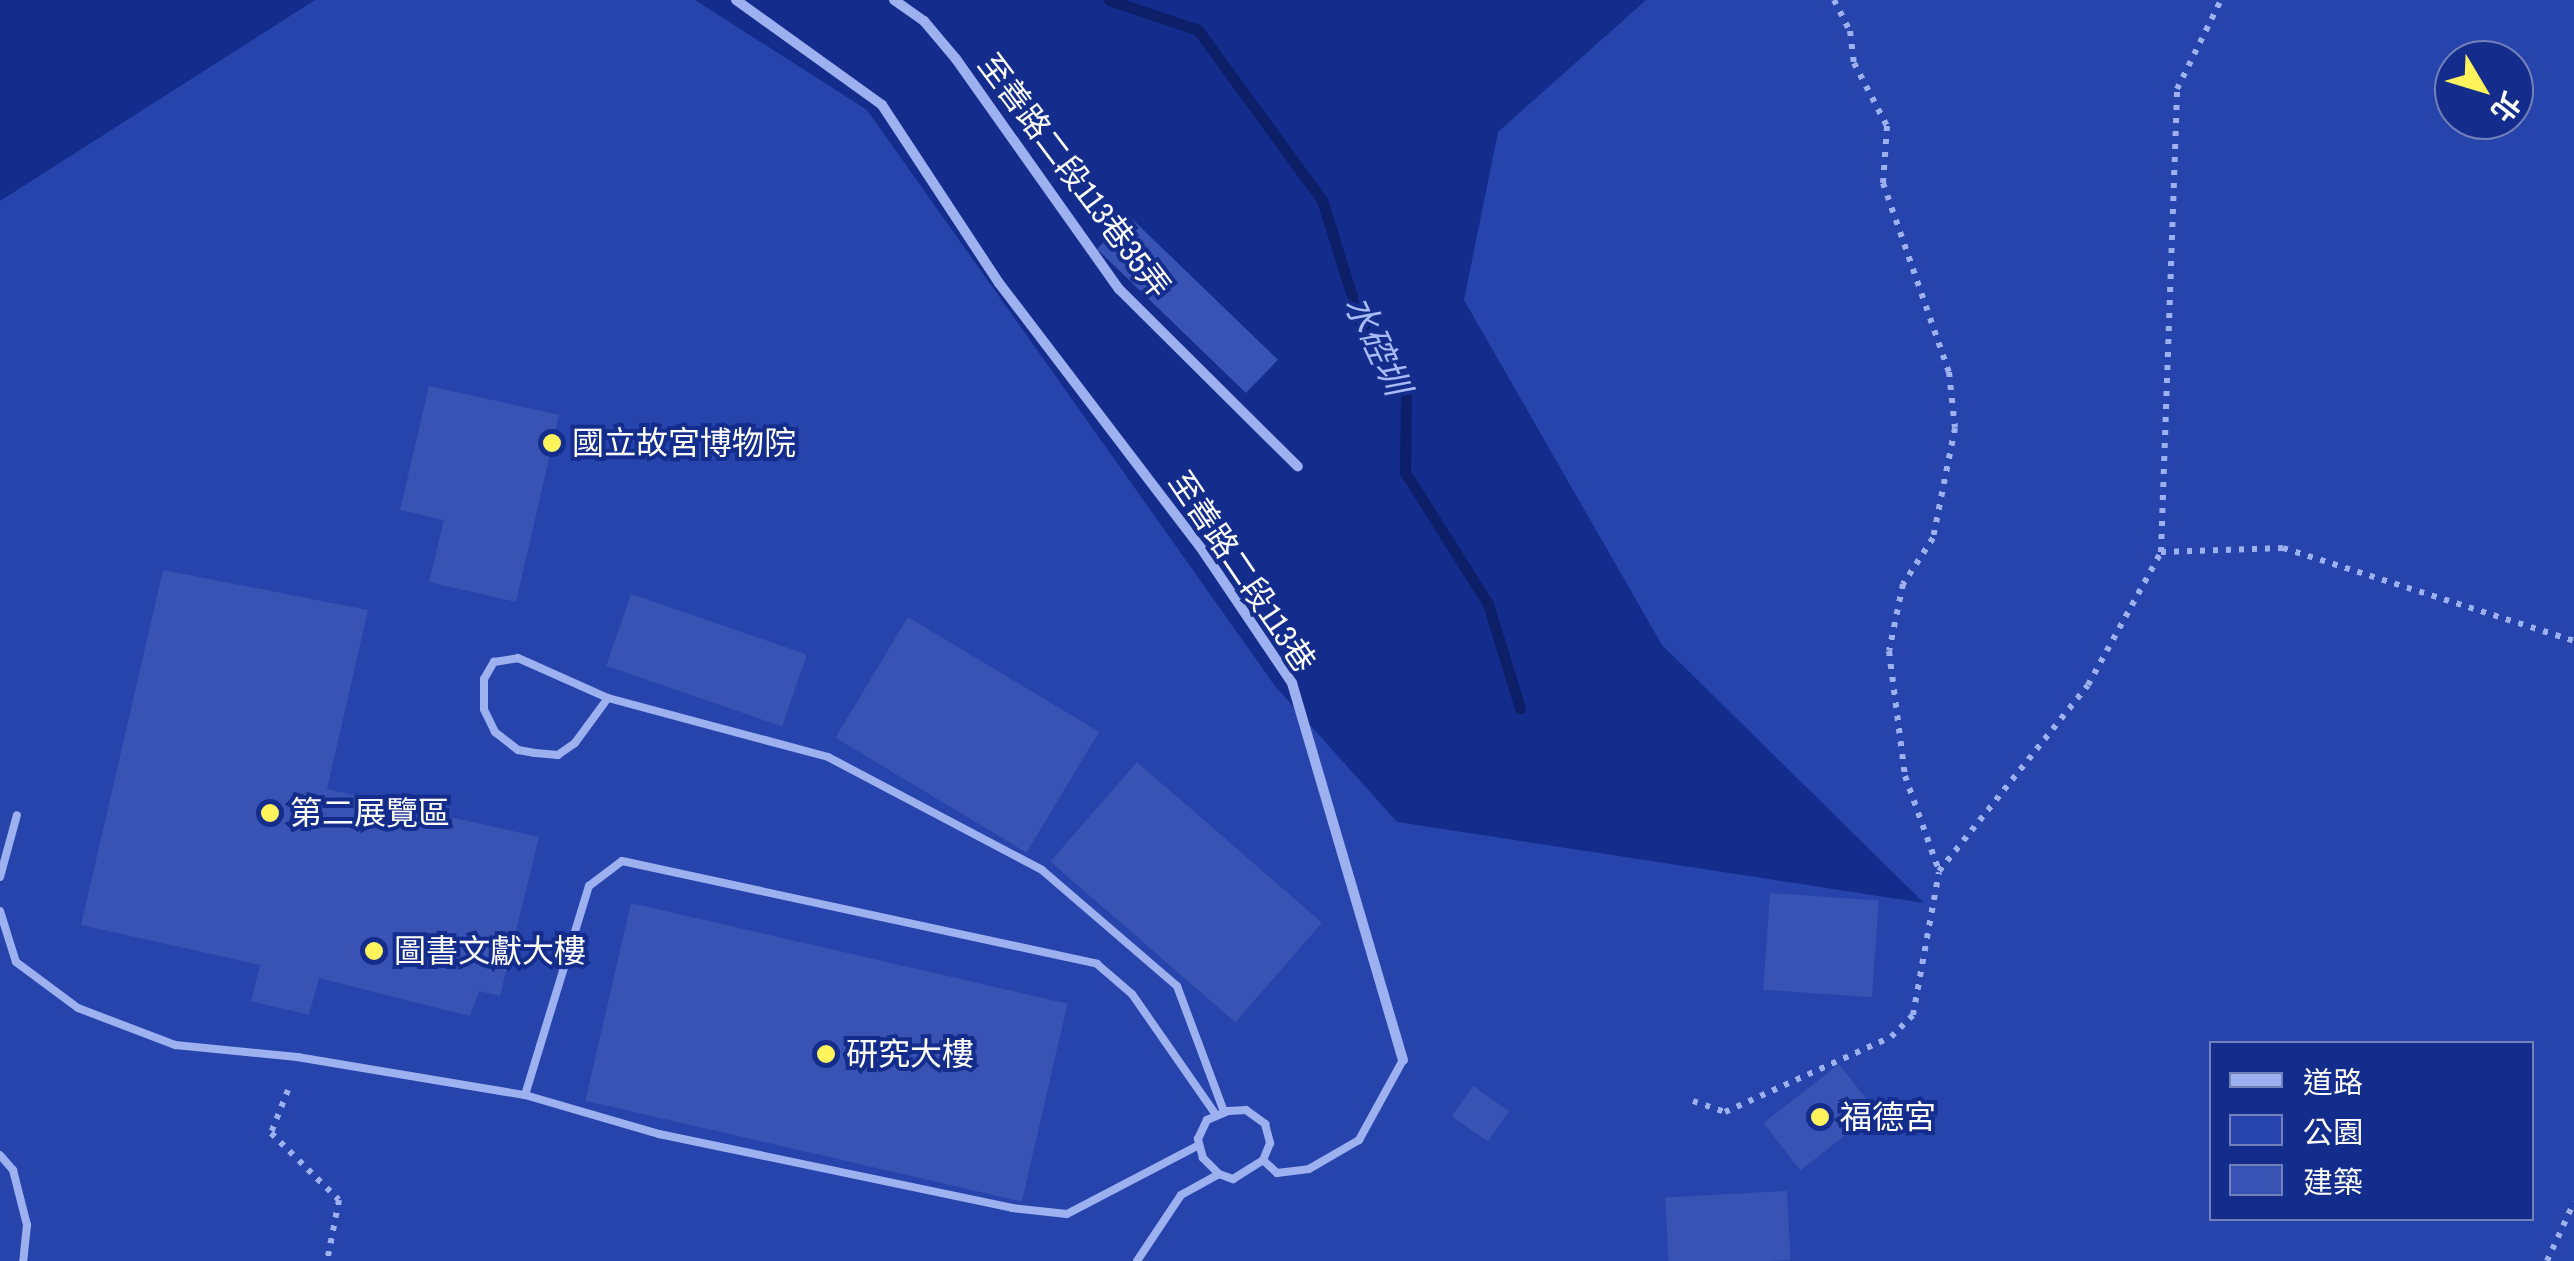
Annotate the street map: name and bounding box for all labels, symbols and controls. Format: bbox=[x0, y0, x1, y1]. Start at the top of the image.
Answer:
north arrow bbox=[2434, 40, 2534, 140]
street label: 至善路二段113巷35弄 bbox=[970, 47, 1178, 305]
text: 北 bbox=[2482, 84, 2530, 130]
water label: 水硿圳 bbox=[1336, 289, 1418, 401]
place label: 國立故宮博物院 bbox=[572, 424, 796, 462]
marker: 國立故宮博物院 bbox=[541, 432, 563, 454]
street label: 至善路二段113巷 bbox=[1161, 464, 1323, 680]
place label: 第二展覽區 bbox=[290, 794, 450, 832]
marker: 第二展覽區 bbox=[259, 802, 281, 824]
place label: 圖書文獻大樓 bbox=[394, 932, 586, 970]
marker: 圖書文獻大樓 bbox=[363, 940, 385, 962]
place label: 研究大樓 bbox=[846, 1035, 974, 1073]
legend bbox=[2209, 1041, 2534, 1221]
marker: 研究大樓 bbox=[815, 1043, 837, 1065]
text: 道路 bbox=[2303, 1062, 2363, 1102]
place label: 福德宮 bbox=[1840, 1098, 1936, 1136]
marker: 福德宮 bbox=[1809, 1106, 1831, 1128]
text: 公園 bbox=[2303, 1112, 2363, 1152]
text: 建築 bbox=[2303, 1162, 2363, 1202]

